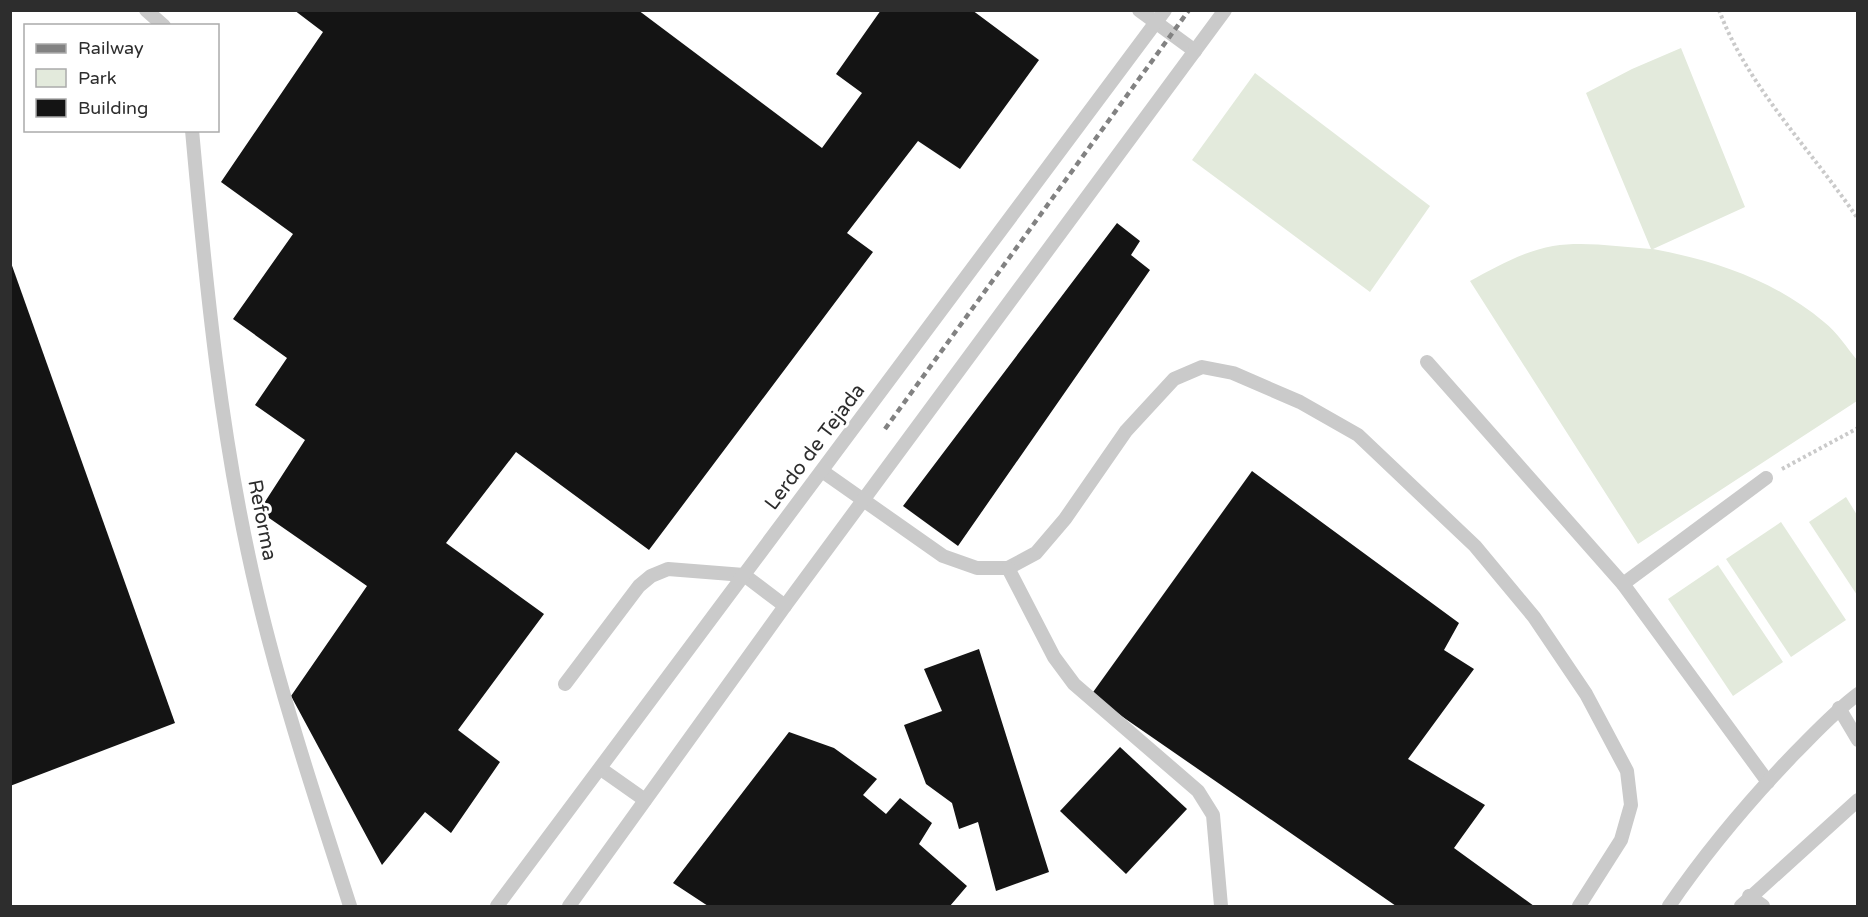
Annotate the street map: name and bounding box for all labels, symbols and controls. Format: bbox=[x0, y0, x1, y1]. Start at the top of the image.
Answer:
legend bbox=[24, 24, 219, 132]
text: Railway bbox=[78, 37, 144, 59]
text: Park bbox=[78, 67, 117, 89]
text: Building bbox=[78, 97, 148, 119]
street label: Lerdo de Tejada bbox=[760, 379, 870, 515]
street label: Reforma bbox=[242, 477, 282, 563]

